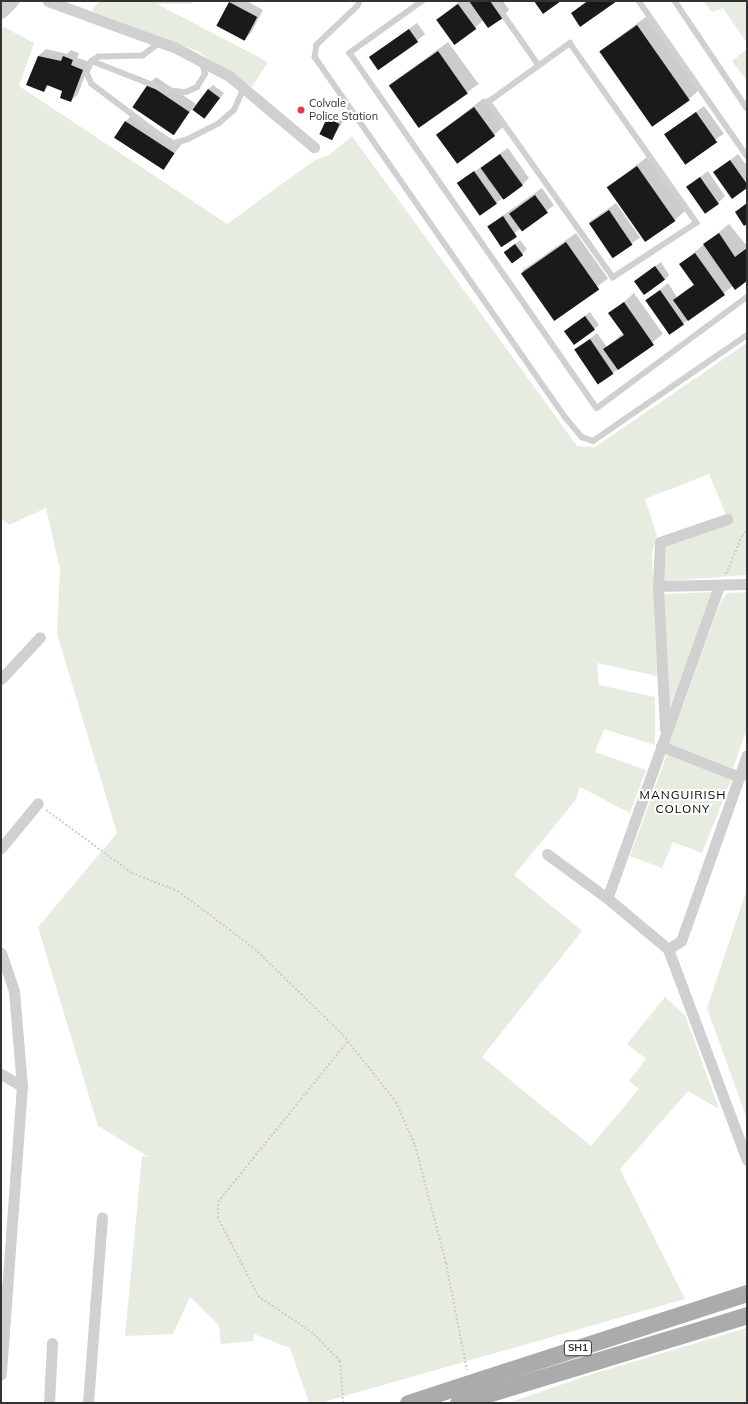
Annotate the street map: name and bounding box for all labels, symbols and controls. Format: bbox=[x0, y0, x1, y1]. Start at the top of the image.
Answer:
place label: Colvale Police Station bbox=[309, 97, 378, 123]
marker: Colvale Police Station bbox=[296, 105, 306, 115]
district label: MANGUIRISH COLONY bbox=[640, 788, 726, 816]
road number: SH1 bbox=[563, 1340, 593, 1356]

